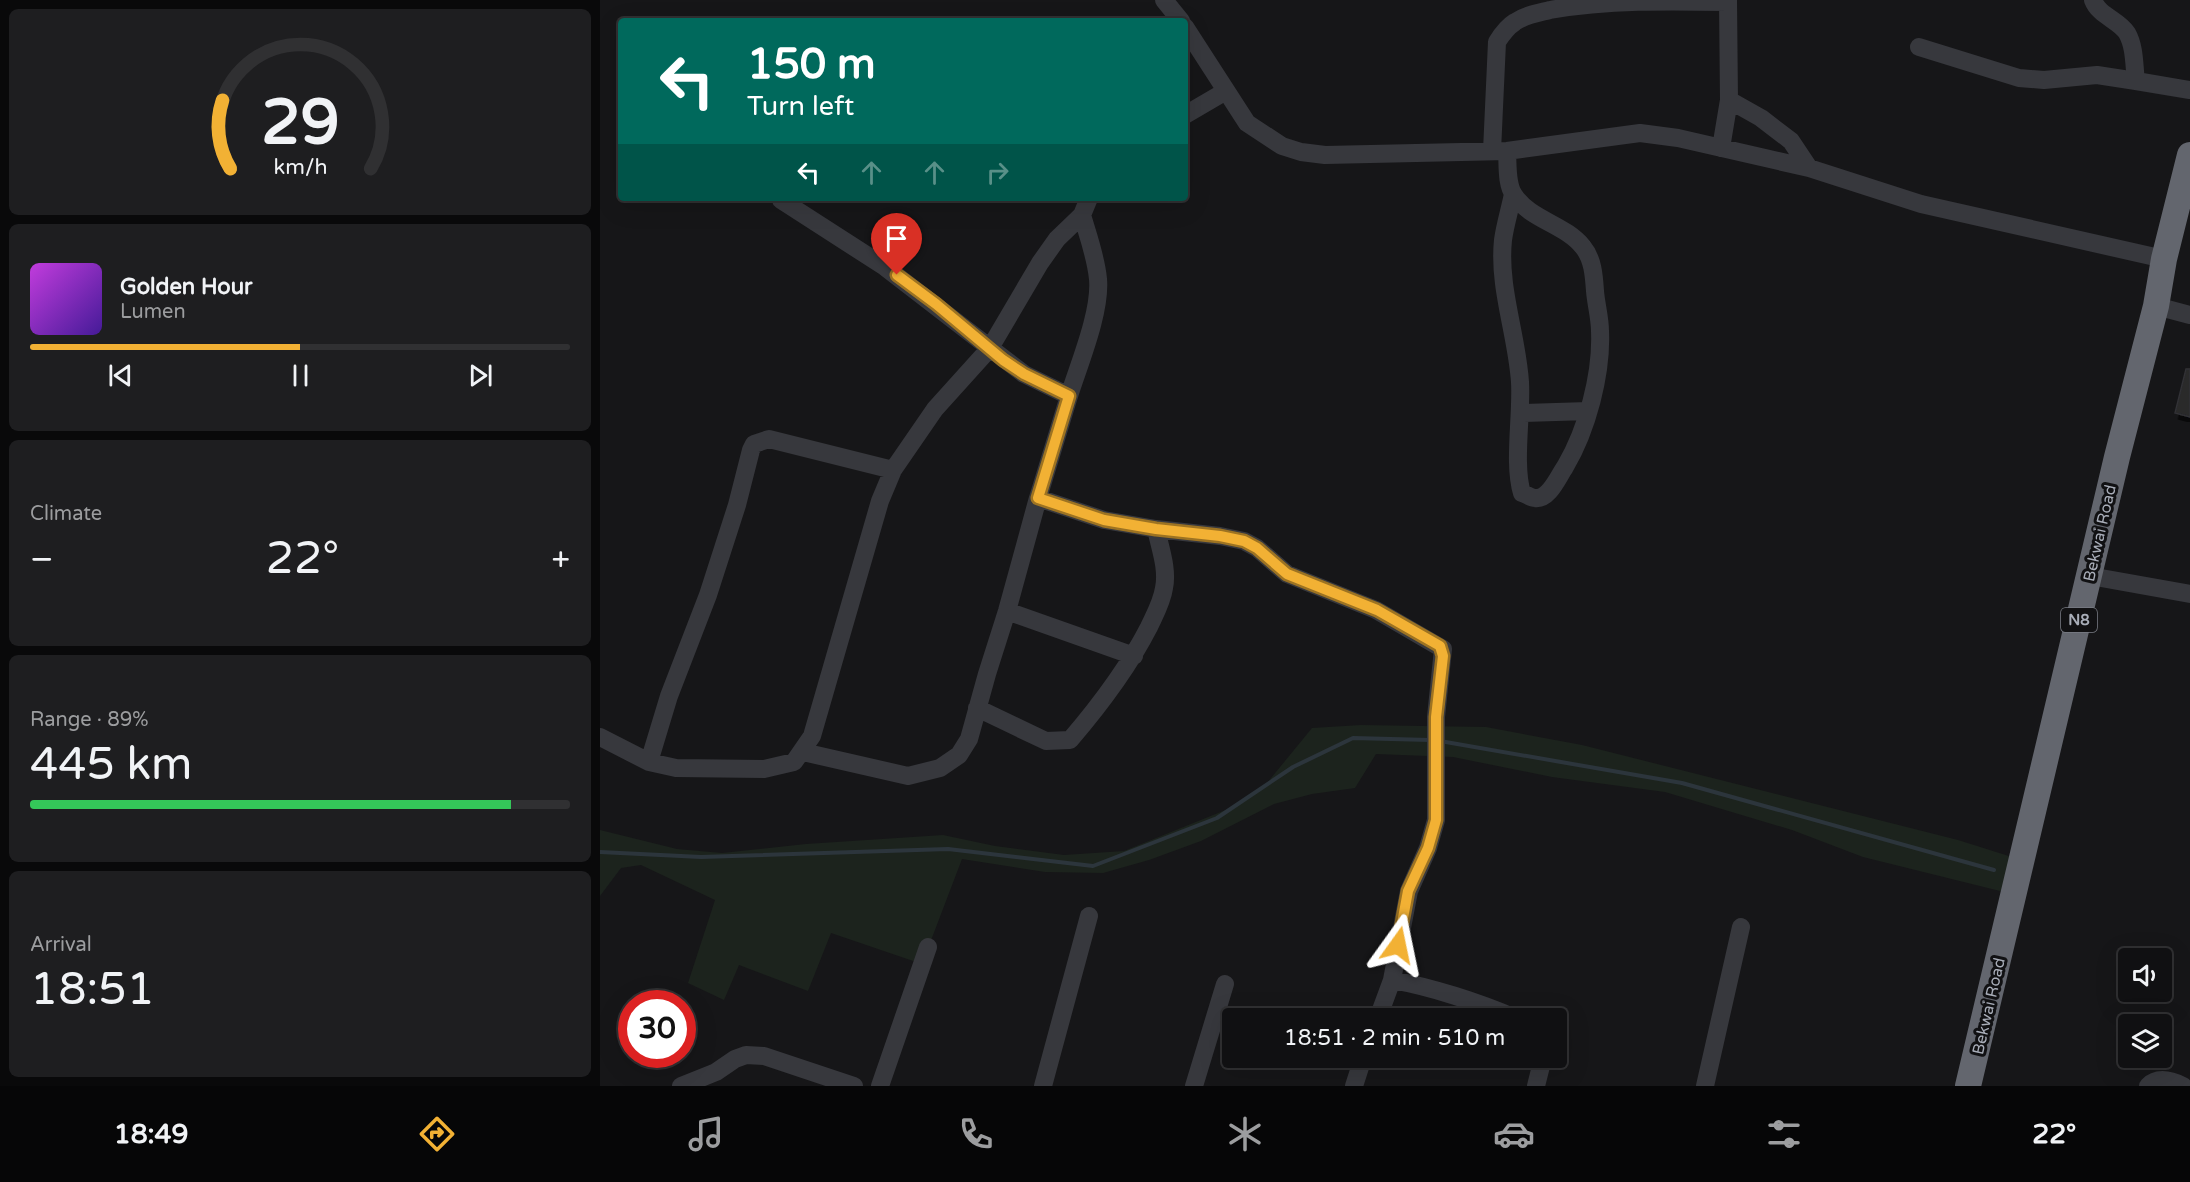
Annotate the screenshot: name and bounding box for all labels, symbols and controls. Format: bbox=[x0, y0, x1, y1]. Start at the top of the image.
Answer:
text: 150 m bbox=[747, 39, 876, 90]
icon: left bbox=[648, 42, 726, 120]
text: 29 bbox=[261, 86, 339, 161]
text: Turn left bbox=[747, 90, 854, 123]
text: km/h bbox=[273, 155, 327, 181]
icon: left bbox=[792, 156, 825, 189]
icon: ahead bbox=[855, 156, 888, 189]
icon: ahead bbox=[918, 156, 951, 189]
icon: right bbox=[981, 156, 1014, 189]
pin bbox=[871, 213, 922, 275]
icon: arrive bbox=[880, 222, 913, 255]
text: Golden Hour bbox=[120, 274, 252, 300]
text: Lumen bbox=[120, 300, 186, 324]
icon: previous bbox=[104, 359, 137, 392]
icon: pause bbox=[284, 359, 317, 392]
icon: next bbox=[464, 359, 497, 392]
street label: Bekwai Road bbox=[2079, 483, 2121, 584]
text: Climate bbox=[30, 502, 102, 526]
text: 22° bbox=[266, 532, 339, 586]
text: − bbox=[30, 540, 54, 579]
text: + bbox=[551, 540, 570, 579]
road number: N8 bbox=[2061, 608, 2097, 632]
text: Range · 89% bbox=[30, 708, 149, 732]
text: 445 km bbox=[30, 738, 192, 792]
position arrow bbox=[1366, 913, 1430, 977]
text: Arrival bbox=[30, 933, 92, 957]
map controls bbox=[2118, 948, 2172, 1068]
button: sound bbox=[2118, 948, 2172, 1002]
street label: Bekwai Road bbox=[1968, 956, 2010, 1057]
text: 18:51 bbox=[30, 963, 155, 1017]
speed limit sign: 30 bbox=[618, 990, 696, 1068]
button: layers bbox=[2118, 1014, 2172, 1068]
text: 18:51 · 2 min · 510 m bbox=[1284, 1025, 1505, 1051]
icon: directions bbox=[416, 1113, 458, 1155]
icon: music bbox=[685, 1113, 727, 1155]
icon: phone bbox=[955, 1113, 997, 1155]
icon: climate bbox=[1224, 1113, 1266, 1155]
icon: car bbox=[1493, 1113, 1535, 1155]
icon: filters bbox=[1763, 1113, 1805, 1155]
text: 18:49 bbox=[114, 1118, 189, 1151]
text: 22° bbox=[2032, 1118, 2076, 1151]

